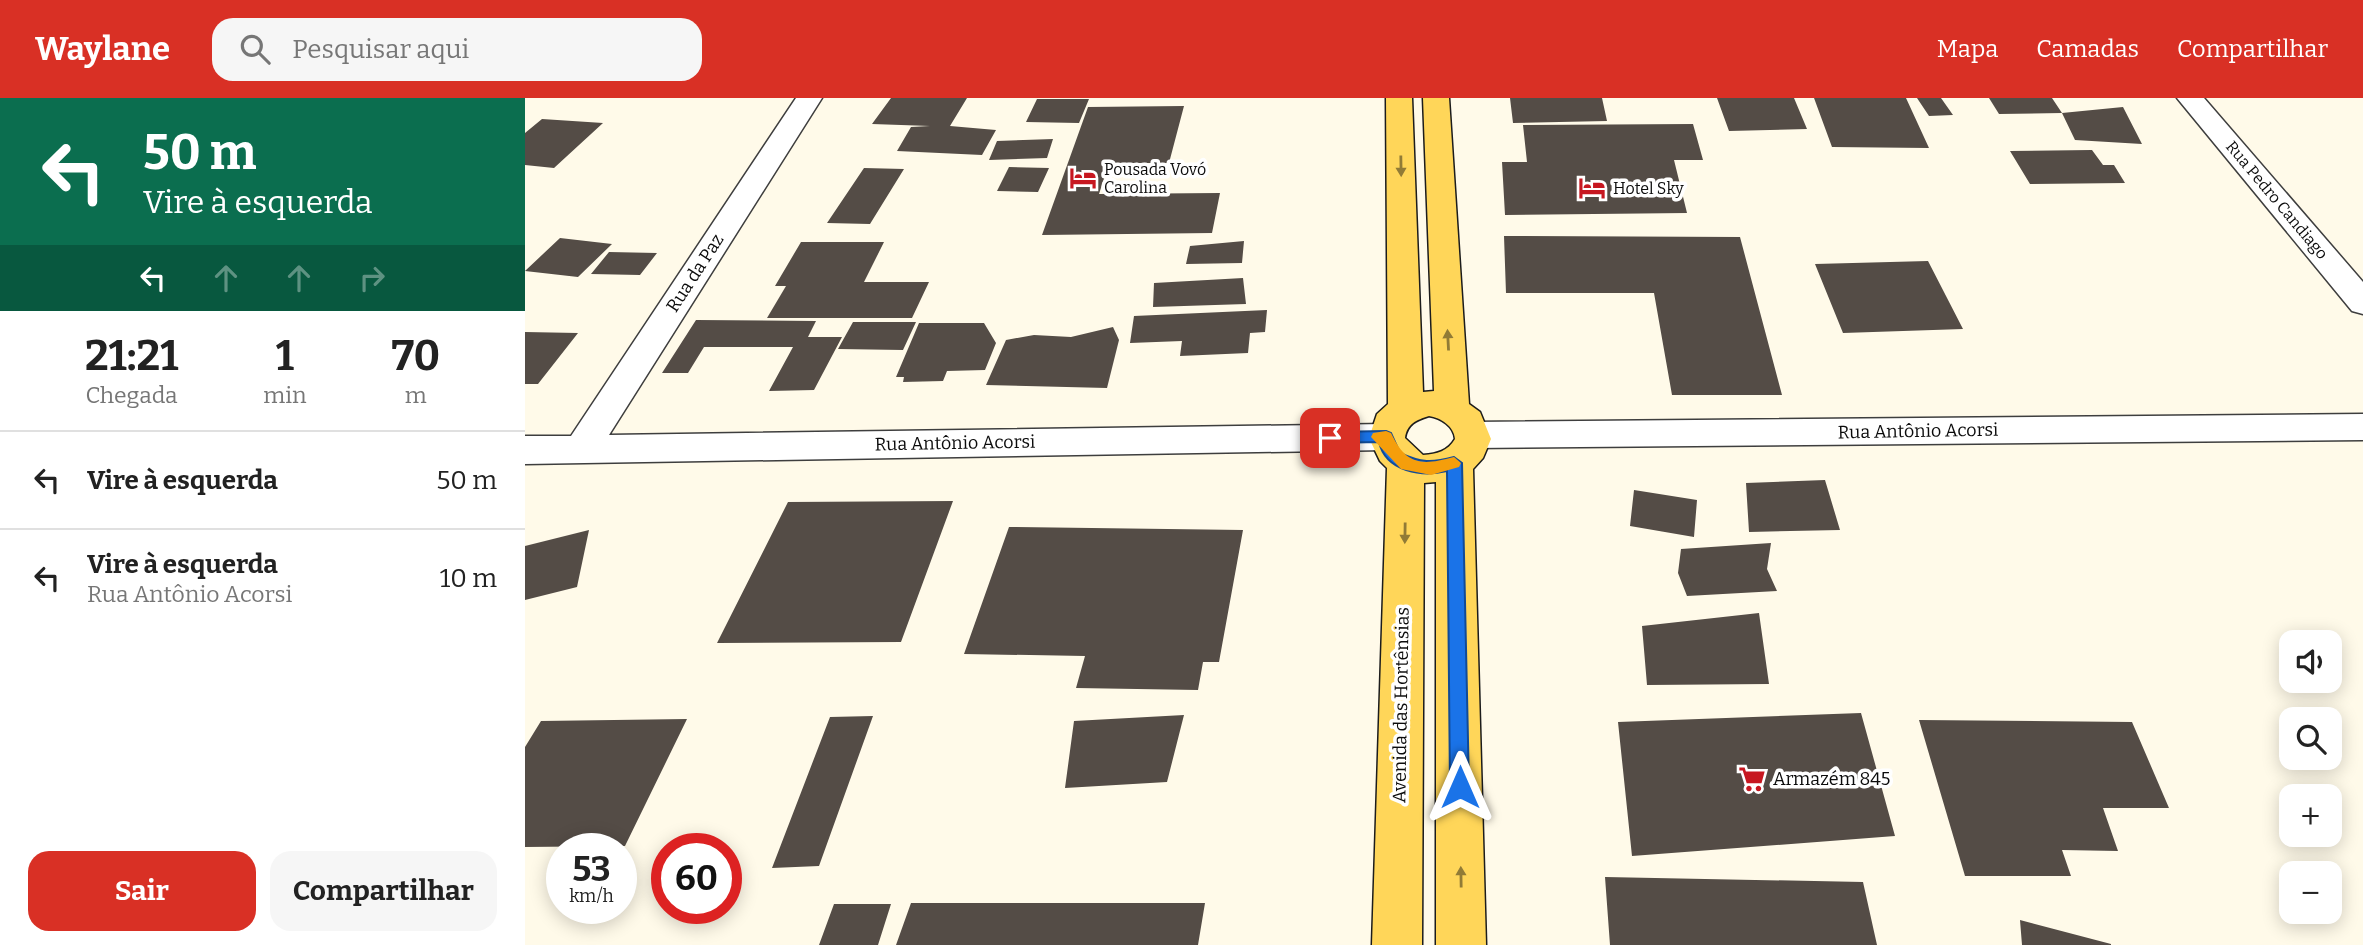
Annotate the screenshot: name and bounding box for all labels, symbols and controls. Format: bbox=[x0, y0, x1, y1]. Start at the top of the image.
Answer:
search box bbox=[212, 18, 702, 81]
text: Waylane bbox=[35, 29, 170, 69]
icon: search bbox=[236, 30, 274, 68]
text: Pesquisar aqui bbox=[292, 34, 469, 65]
text: Mapa bbox=[1937, 35, 1998, 63]
text: Camadas bbox=[2036, 35, 2139, 63]
text: Compartilhar bbox=[2177, 35, 2328, 63]
text: 50 m bbox=[143, 123, 256, 182]
icon: left bbox=[28, 126, 119, 217]
street label: Rua Pedro Candiago bbox=[2222, 137, 2332, 263]
one-way arrow bbox=[1395, 155, 1406, 177]
place label: Pousada Vovó Carolina bbox=[1104, 160, 1206, 197]
hotel icon: Pousada Vovó Carolina bbox=[1068, 163, 1098, 193]
hotel icon: Hotel Sky bbox=[1577, 173, 1607, 203]
place label: Hotel Sky bbox=[1613, 179, 1684, 198]
text: Vire à esquerda bbox=[143, 183, 373, 221]
street label: Rua da Paz bbox=[662, 230, 728, 316]
icon: left bbox=[134, 259, 172, 297]
icon: ahead bbox=[207, 259, 245, 297]
icon: ahead bbox=[280, 259, 318, 297]
icon: right bbox=[353, 259, 391, 297]
one-way arrow bbox=[1443, 329, 1454, 351]
text: 21:21 bbox=[85, 331, 178, 381]
text: 1 bbox=[276, 331, 294, 381]
text: 70 bbox=[392, 331, 440, 381]
text: Chegada bbox=[86, 381, 178, 409]
text: min bbox=[263, 381, 307, 409]
text: m bbox=[405, 381, 427, 409]
pin bbox=[1300, 408, 1360, 468]
icon: arrive bbox=[1311, 419, 1349, 457]
street label: Rua Antônio Acorsi bbox=[1838, 419, 1998, 443]
street label: Rua Antônio Acorsi bbox=[875, 431, 1035, 455]
icon: left bbox=[28, 461, 66, 499]
text: Vire à esquerda bbox=[87, 465, 278, 496]
text: 50 m bbox=[436, 465, 497, 496]
one-way arrow bbox=[1399, 522, 1411, 544]
text: Vire à esquerda bbox=[87, 549, 278, 580]
icon: left bbox=[28, 559, 66, 597]
text: 10 m bbox=[440, 563, 497, 594]
text: Rua Antônio Acorsi bbox=[87, 580, 292, 608]
street label: Avenida das Hortênsias bbox=[1388, 607, 1414, 803]
map controls bbox=[2279, 630, 2342, 924]
button: sound bbox=[2279, 630, 2342, 693]
button: search bbox=[2279, 707, 2342, 770]
position arrow bbox=[1423, 750, 1497, 824]
supermarket icon: Armazém 845 bbox=[1737, 764, 1767, 794]
place label: Armazém 845 bbox=[1773, 768, 1890, 790]
button: + bbox=[2279, 784, 2342, 847]
speed limit sign: 60 bbox=[651, 833, 742, 924]
text: 53 bbox=[572, 848, 611, 890]
button: Sair bbox=[28, 851, 256, 931]
button: Compartilhar bbox=[270, 851, 497, 931]
button: − bbox=[2279, 861, 2342, 924]
one-way arrow bbox=[1455, 866, 1467, 888]
text: km/h bbox=[569, 885, 614, 907]

